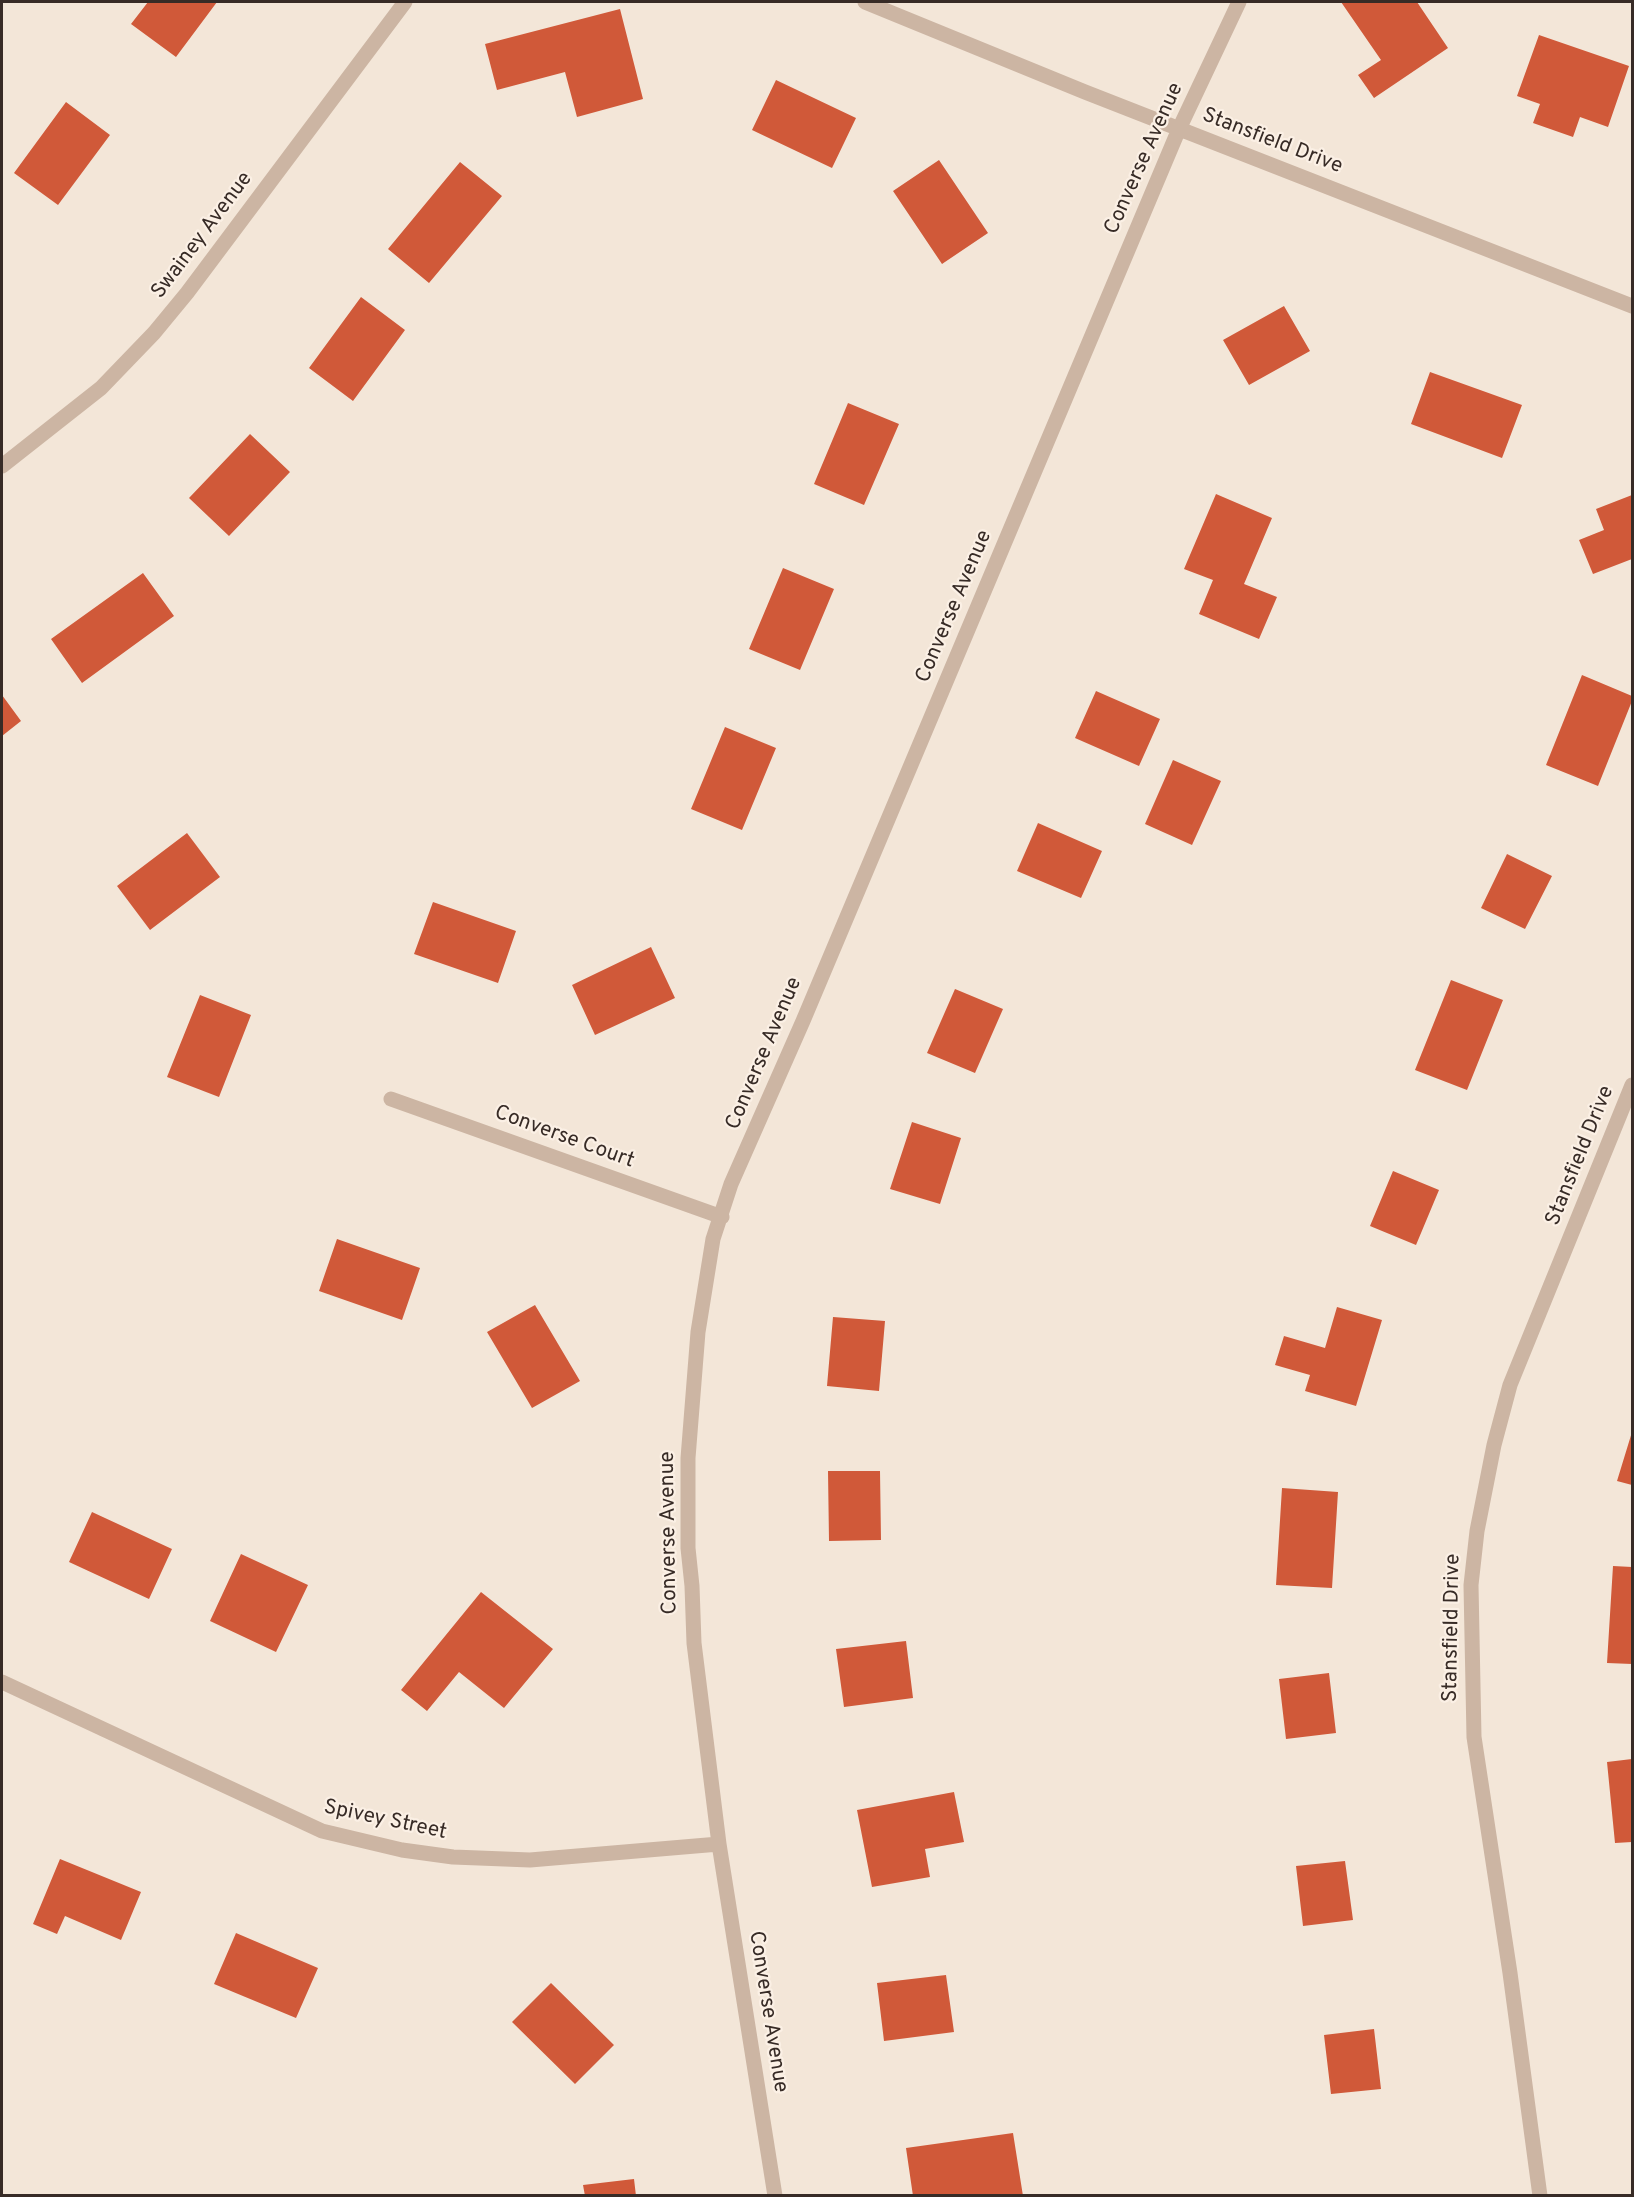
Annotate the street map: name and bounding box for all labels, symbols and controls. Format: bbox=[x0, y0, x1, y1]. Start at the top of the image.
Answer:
street label: Converse Avenue bbox=[1100, 79, 1190, 239]
street label: Stansfield Drive bbox=[1198, 104, 1346, 180]
street label: Swainey Avenue bbox=[147, 168, 259, 304]
street label: Converse Avenue bbox=[912, 527, 998, 687]
street label: Converse Avenue bbox=[722, 974, 808, 1134]
street label: Stansfield Drive bbox=[1542, 1082, 1620, 1230]
street label: Converse Court bbox=[491, 1101, 637, 1175]
street label: Converse Avenue bbox=[656, 1451, 684, 1615]
street label: Stansfield Drive bbox=[1439, 1554, 1467, 1702]
street label: Spivey Street bbox=[321, 1796, 449, 1846]
street label: Converse Avenue bbox=[742, 1929, 792, 2095]

